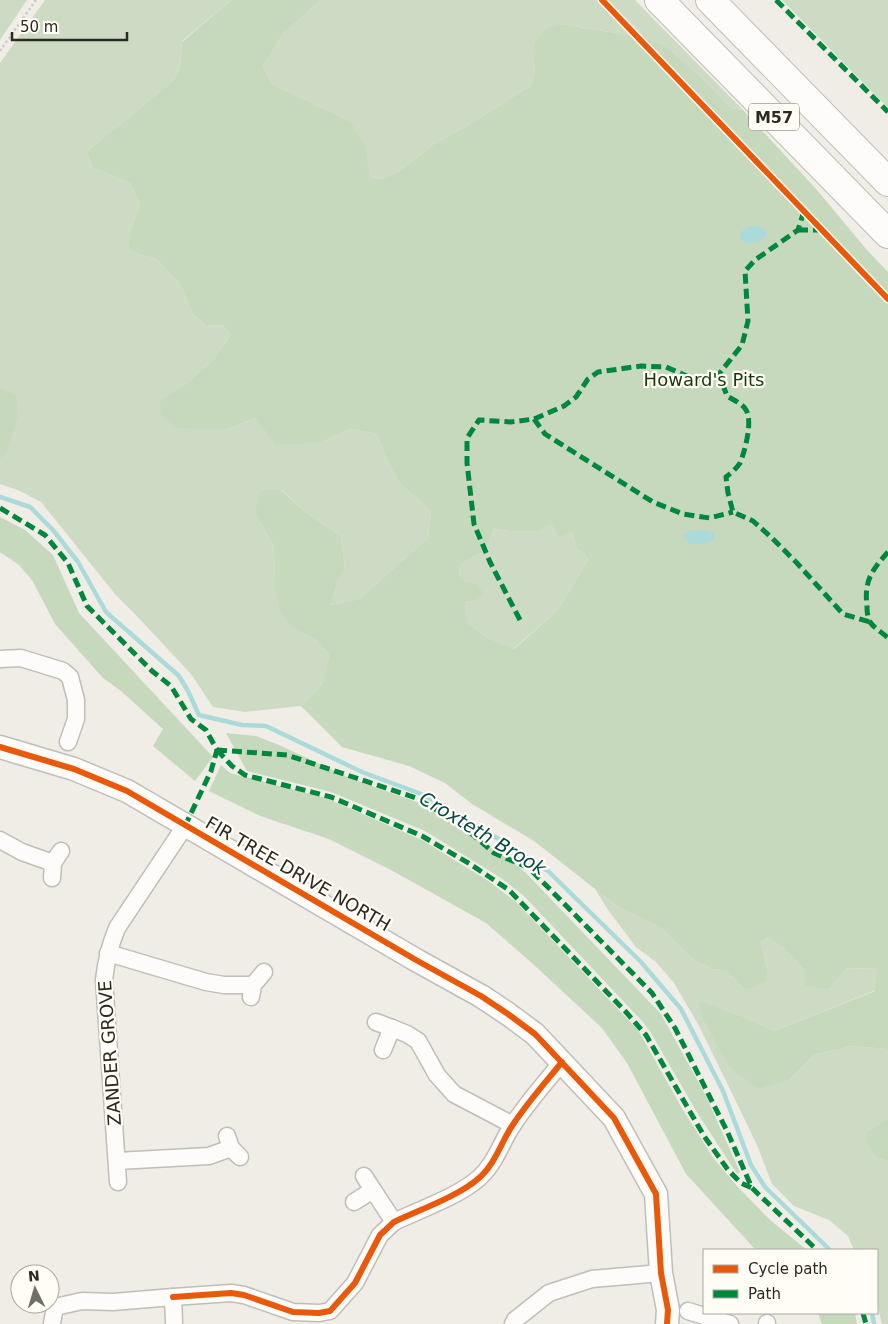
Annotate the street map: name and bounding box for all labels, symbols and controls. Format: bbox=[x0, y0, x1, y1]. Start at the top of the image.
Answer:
scale bar bbox=[12, 10, 128, 42]
text: 50 m bbox=[20, 18, 58, 36]
road number: M57 bbox=[749, 104, 799, 130]
park label: Howard's Pits bbox=[644, 369, 764, 390]
water label: Croxteth Brook bbox=[416, 787, 551, 880]
street label: FIR TREE DRIVE NORTH bbox=[202, 812, 395, 935]
street label: ZANDER GROVE bbox=[94, 980, 125, 1126]
legend bbox=[703, 1249, 878, 1314]
text: Cycle path bbox=[748, 1260, 828, 1278]
north arrow bbox=[10, 1264, 60, 1314]
text: N bbox=[27, 1268, 40, 1285]
text: Path bbox=[748, 1285, 781, 1303]

